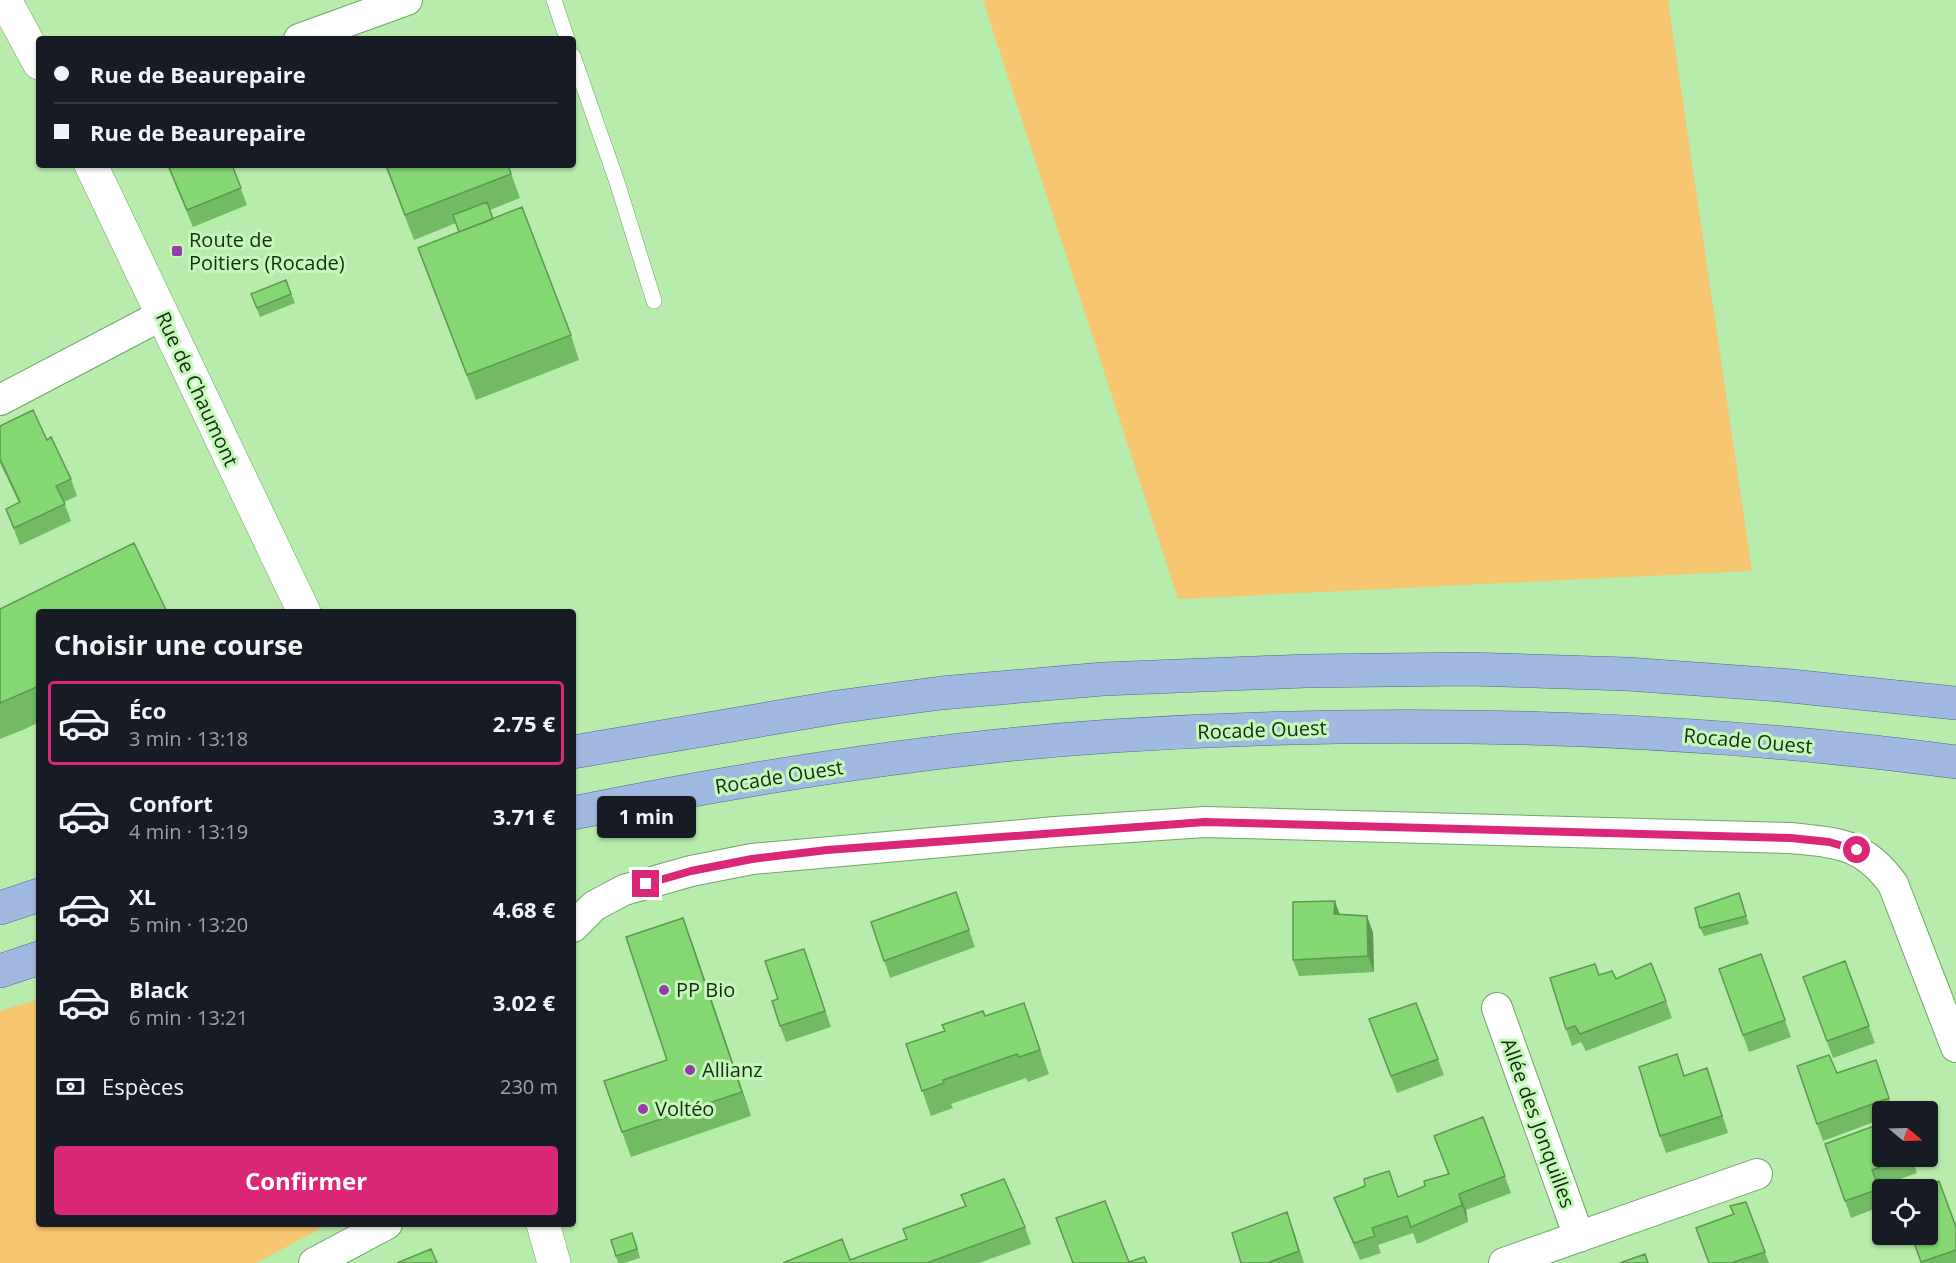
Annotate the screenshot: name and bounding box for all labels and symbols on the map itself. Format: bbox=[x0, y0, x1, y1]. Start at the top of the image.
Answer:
place label: Route de Poitiers (Rocade) bbox=[189, 226, 345, 276]
marker: Route de Poitiers (Rocade) bbox=[170, 244, 184, 258]
street label: Rue de Chaumont bbox=[150, 307, 245, 471]
street label: Rocade Ouest bbox=[1197, 714, 1327, 745]
street label: Rocade Ouest bbox=[1682, 721, 1814, 760]
street label: Rocade Ouest bbox=[713, 753, 845, 800]
callout: 1 min bbox=[596, 797, 696, 839]
route start bbox=[1843, 836, 1870, 863]
route end bbox=[632, 870, 659, 897]
place label: PP Bio bbox=[676, 976, 735, 1003]
marker: PP Bio bbox=[657, 983, 671, 997]
street label: Allée des Jonquilles bbox=[1495, 1034, 1582, 1211]
place label: Allianz bbox=[702, 1056, 763, 1083]
marker: Allianz bbox=[683, 1063, 697, 1077]
place label: Voltéo bbox=[655, 1095, 714, 1122]
north arrow bbox=[1872, 1101, 1938, 1167]
marker: Voltéo bbox=[636, 1102, 650, 1116]

